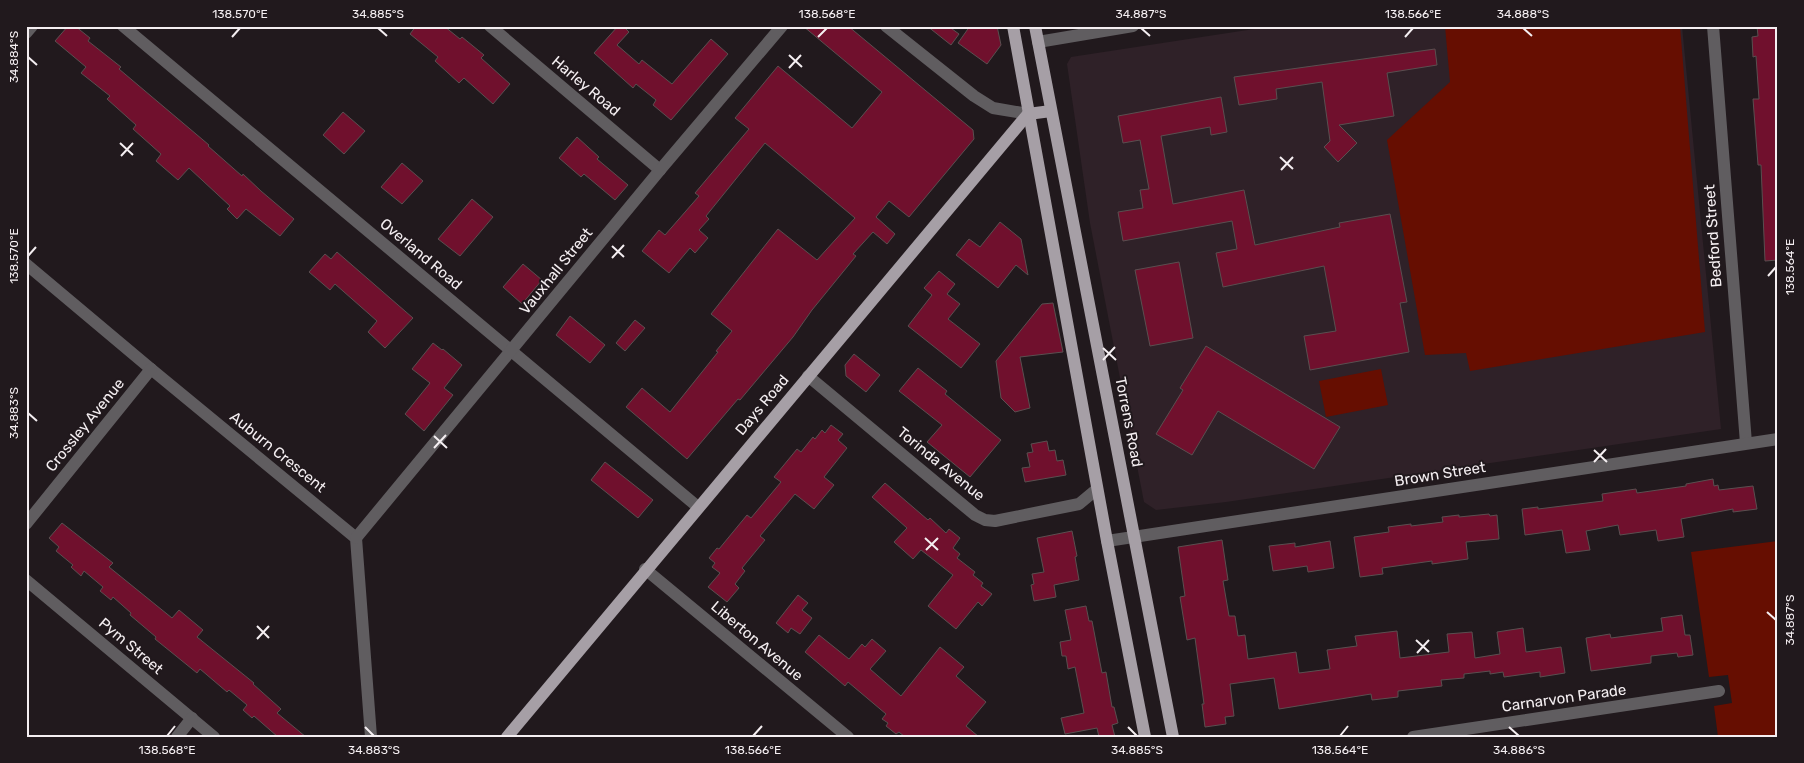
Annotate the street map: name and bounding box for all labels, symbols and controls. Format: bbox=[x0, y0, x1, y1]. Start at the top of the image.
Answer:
text: 138.570°E bbox=[212, 7, 268, 21]
text: 34.885°S bbox=[352, 7, 404, 21]
text: 138.568°E bbox=[799, 7, 855, 21]
text: 34.887°S bbox=[1116, 7, 1166, 21]
text: 138.566°E bbox=[1385, 7, 1441, 21]
text: 34.888°S bbox=[1497, 7, 1549, 21]
text: 34.884°S bbox=[7, 31, 21, 83]
street label: Harley Road bbox=[548, 52, 624, 120]
street label: Bedford Street bbox=[1700, 184, 1726, 288]
street label: Overland Road bbox=[376, 214, 466, 294]
street label: Vauxhall Street bbox=[516, 224, 596, 318]
text: 138.570°E bbox=[7, 228, 21, 284]
text: 138.564°E bbox=[1783, 239, 1797, 295]
street label: Days Road bbox=[732, 371, 792, 439]
street label: Crossley Avenue bbox=[42, 375, 128, 475]
street label: Torrens Road bbox=[1111, 375, 1147, 469]
text: 34.883°S bbox=[7, 387, 21, 439]
street label: Auburn Crescent bbox=[226, 408, 330, 496]
street label: Torinda Avenue bbox=[894, 423, 988, 505]
street label: Brown Street bbox=[1393, 458, 1487, 490]
text: 34.887°S bbox=[1783, 595, 1797, 645]
street label: Liberton Avenue bbox=[707, 597, 807, 685]
street label: Pym Street bbox=[95, 614, 167, 678]
street label: Carnarvon Parade bbox=[1501, 680, 1627, 716]
text: 138.568°E bbox=[139, 743, 195, 757]
text: 34.883°S bbox=[348, 743, 400, 757]
text: 138.566°E bbox=[725, 743, 781, 757]
text: 34.885°S bbox=[1111, 743, 1163, 757]
text: 138.564°E bbox=[1312, 743, 1368, 757]
text: 34.886°S bbox=[1493, 743, 1545, 757]

